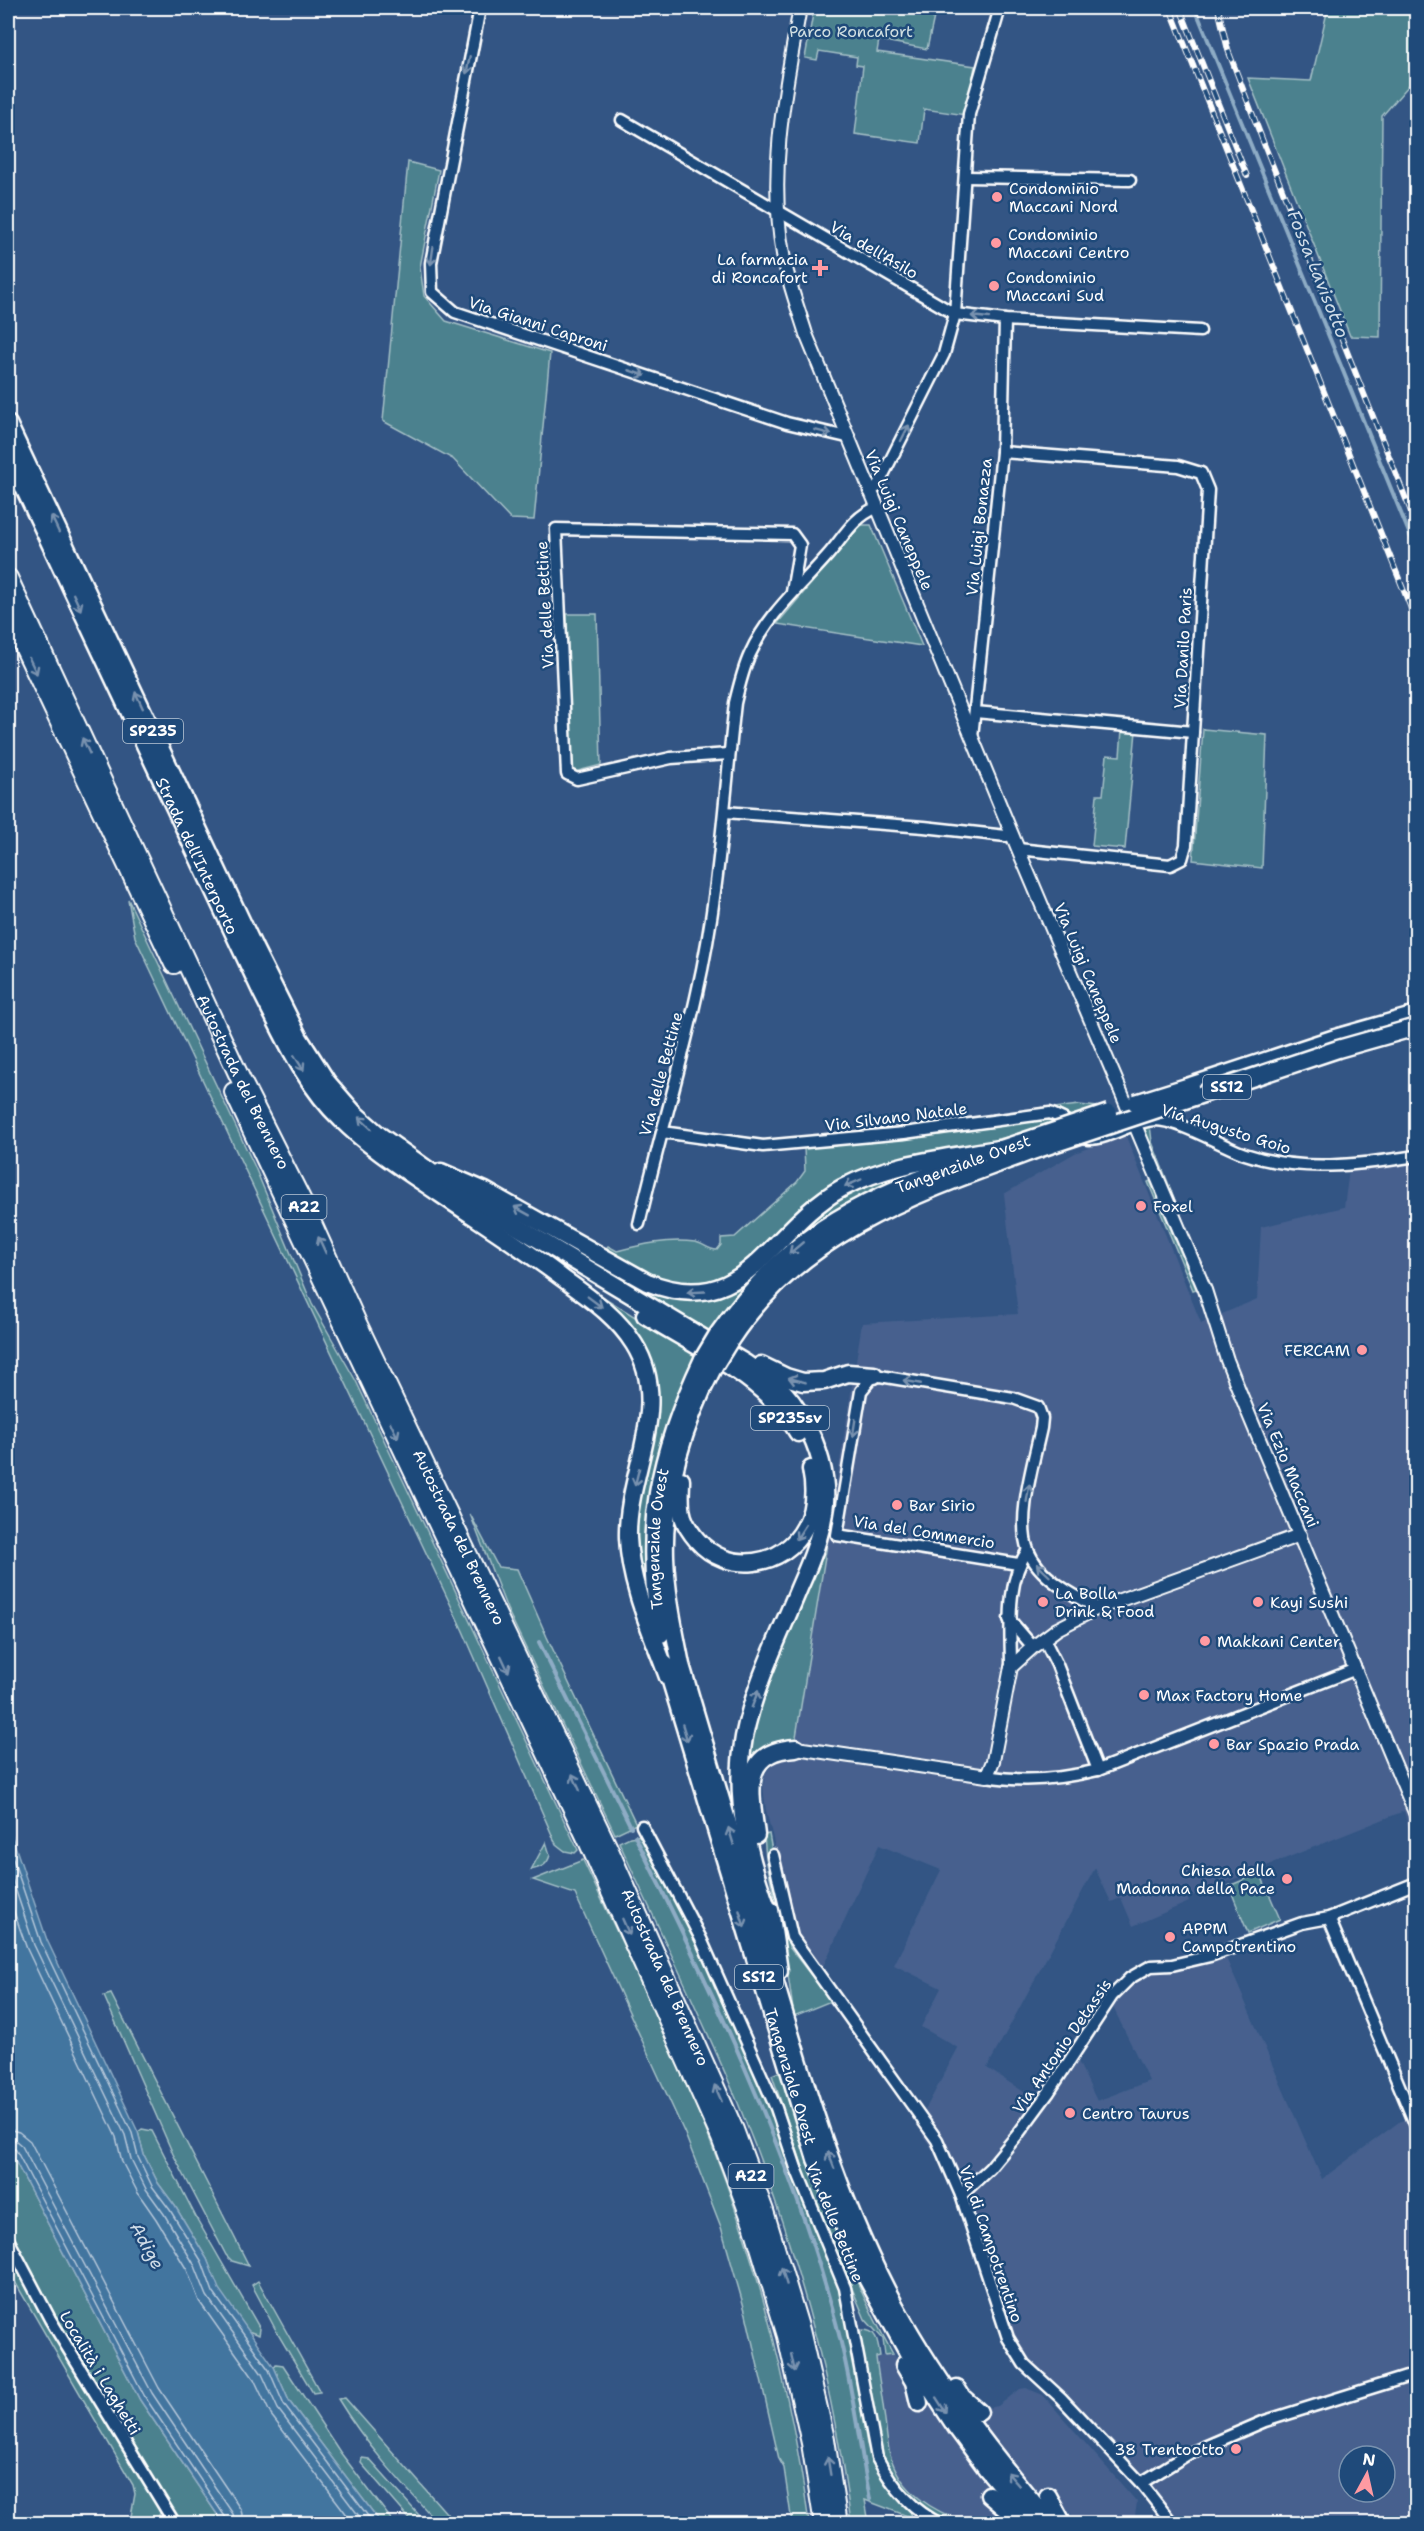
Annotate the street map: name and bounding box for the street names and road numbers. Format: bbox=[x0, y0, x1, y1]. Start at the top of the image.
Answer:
street label: Via dell'Asilo bbox=[826, 216, 922, 284]
street label: Via Gianni Caproni bbox=[466, 292, 610, 356]
street label: Via Luigi Caneppele bbox=[860, 447, 938, 593]
street label: Via Luigi Bonazza bbox=[961, 457, 997, 597]
street label: Via delle Bettine bbox=[531, 541, 559, 669]
street label: Via Danilo Paris bbox=[1169, 587, 1197, 709]
road number: SP235 bbox=[123, 719, 183, 743]
street label: Strada dell'Interporto bbox=[151, 774, 243, 938]
street label: Via Luigi Caneppele bbox=[1049, 900, 1127, 1046]
street label: Autostrada del Brennero bbox=[192, 991, 295, 1173]
street label: Via delle Bettine bbox=[634, 1009, 688, 1139]
road number: SS12 bbox=[1203, 1075, 1251, 1099]
street label: Via Silvano Natale bbox=[824, 1098, 968, 1136]
street label: Via Augusto Goio bbox=[1158, 1099, 1294, 1159]
street label: Tangenziale Ovest bbox=[893, 1130, 1033, 1198]
road number: A22 bbox=[282, 1195, 326, 1219]
street label: Via Ezio Maccani bbox=[1252, 1399, 1324, 1531]
road number: SP235sv bbox=[751, 1406, 829, 1430]
street label: Autostrada del Brennero bbox=[408, 1446, 510, 1628]
street label: Tangenziale Ovest bbox=[643, 1466, 673, 1610]
street label: Via del Commercio bbox=[852, 1510, 996, 1554]
street label: Autostrada del Brennero bbox=[617, 1885, 714, 2069]
road number: SS12 bbox=[735, 1965, 783, 1989]
street label: Via Antonio Detassis bbox=[1008, 1974, 1116, 2118]
street label: Tangenziale Ovest bbox=[760, 2006, 822, 2147]
street label: Via delle Bettine bbox=[801, 2159, 869, 2285]
street label: Via di Campotrentino bbox=[954, 2163, 1028, 2325]
road number: A22 bbox=[728, 2164, 774, 2188]
street label: Località i Laghetti bbox=[55, 2307, 145, 2439]

